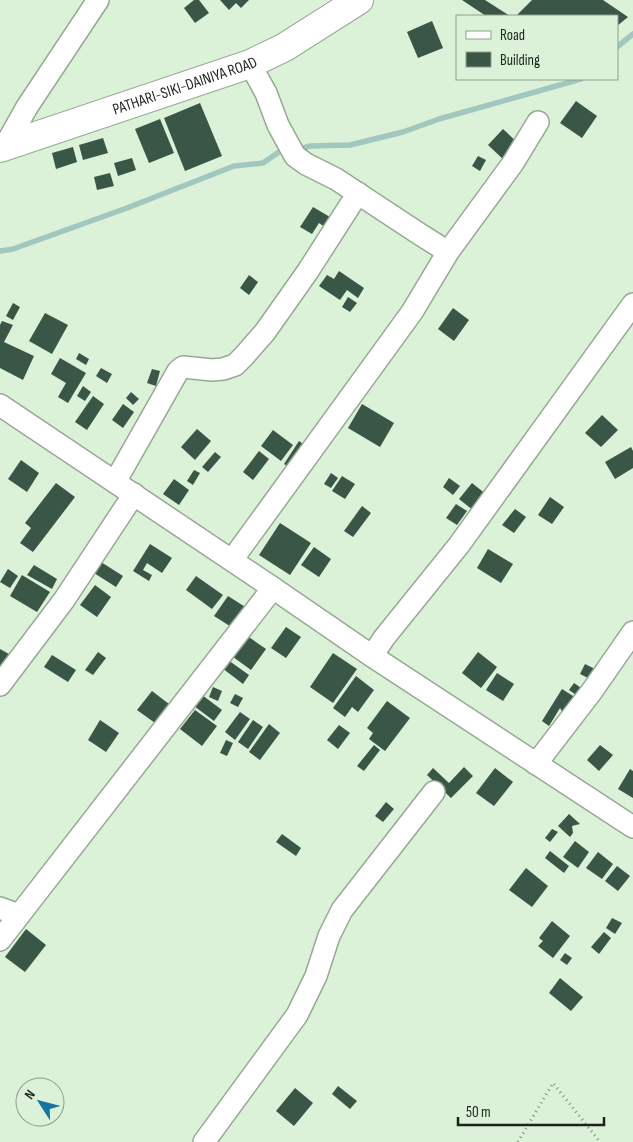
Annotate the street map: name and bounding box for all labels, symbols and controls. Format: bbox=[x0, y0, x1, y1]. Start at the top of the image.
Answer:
legend bbox=[456, 15, 618, 80]
text: Road bbox=[500, 26, 525, 45]
text: Building bbox=[500, 51, 540, 70]
street label: PATHARI-SIKI-DAINIYA ROAD bbox=[110, 52, 260, 119]
north arrow bbox=[15, 1077, 65, 1127]
text: N bbox=[21, 1087, 39, 1103]
scale bar bbox=[458, 1094, 604, 1126]
text: 50 m bbox=[466, 1103, 491, 1122]

